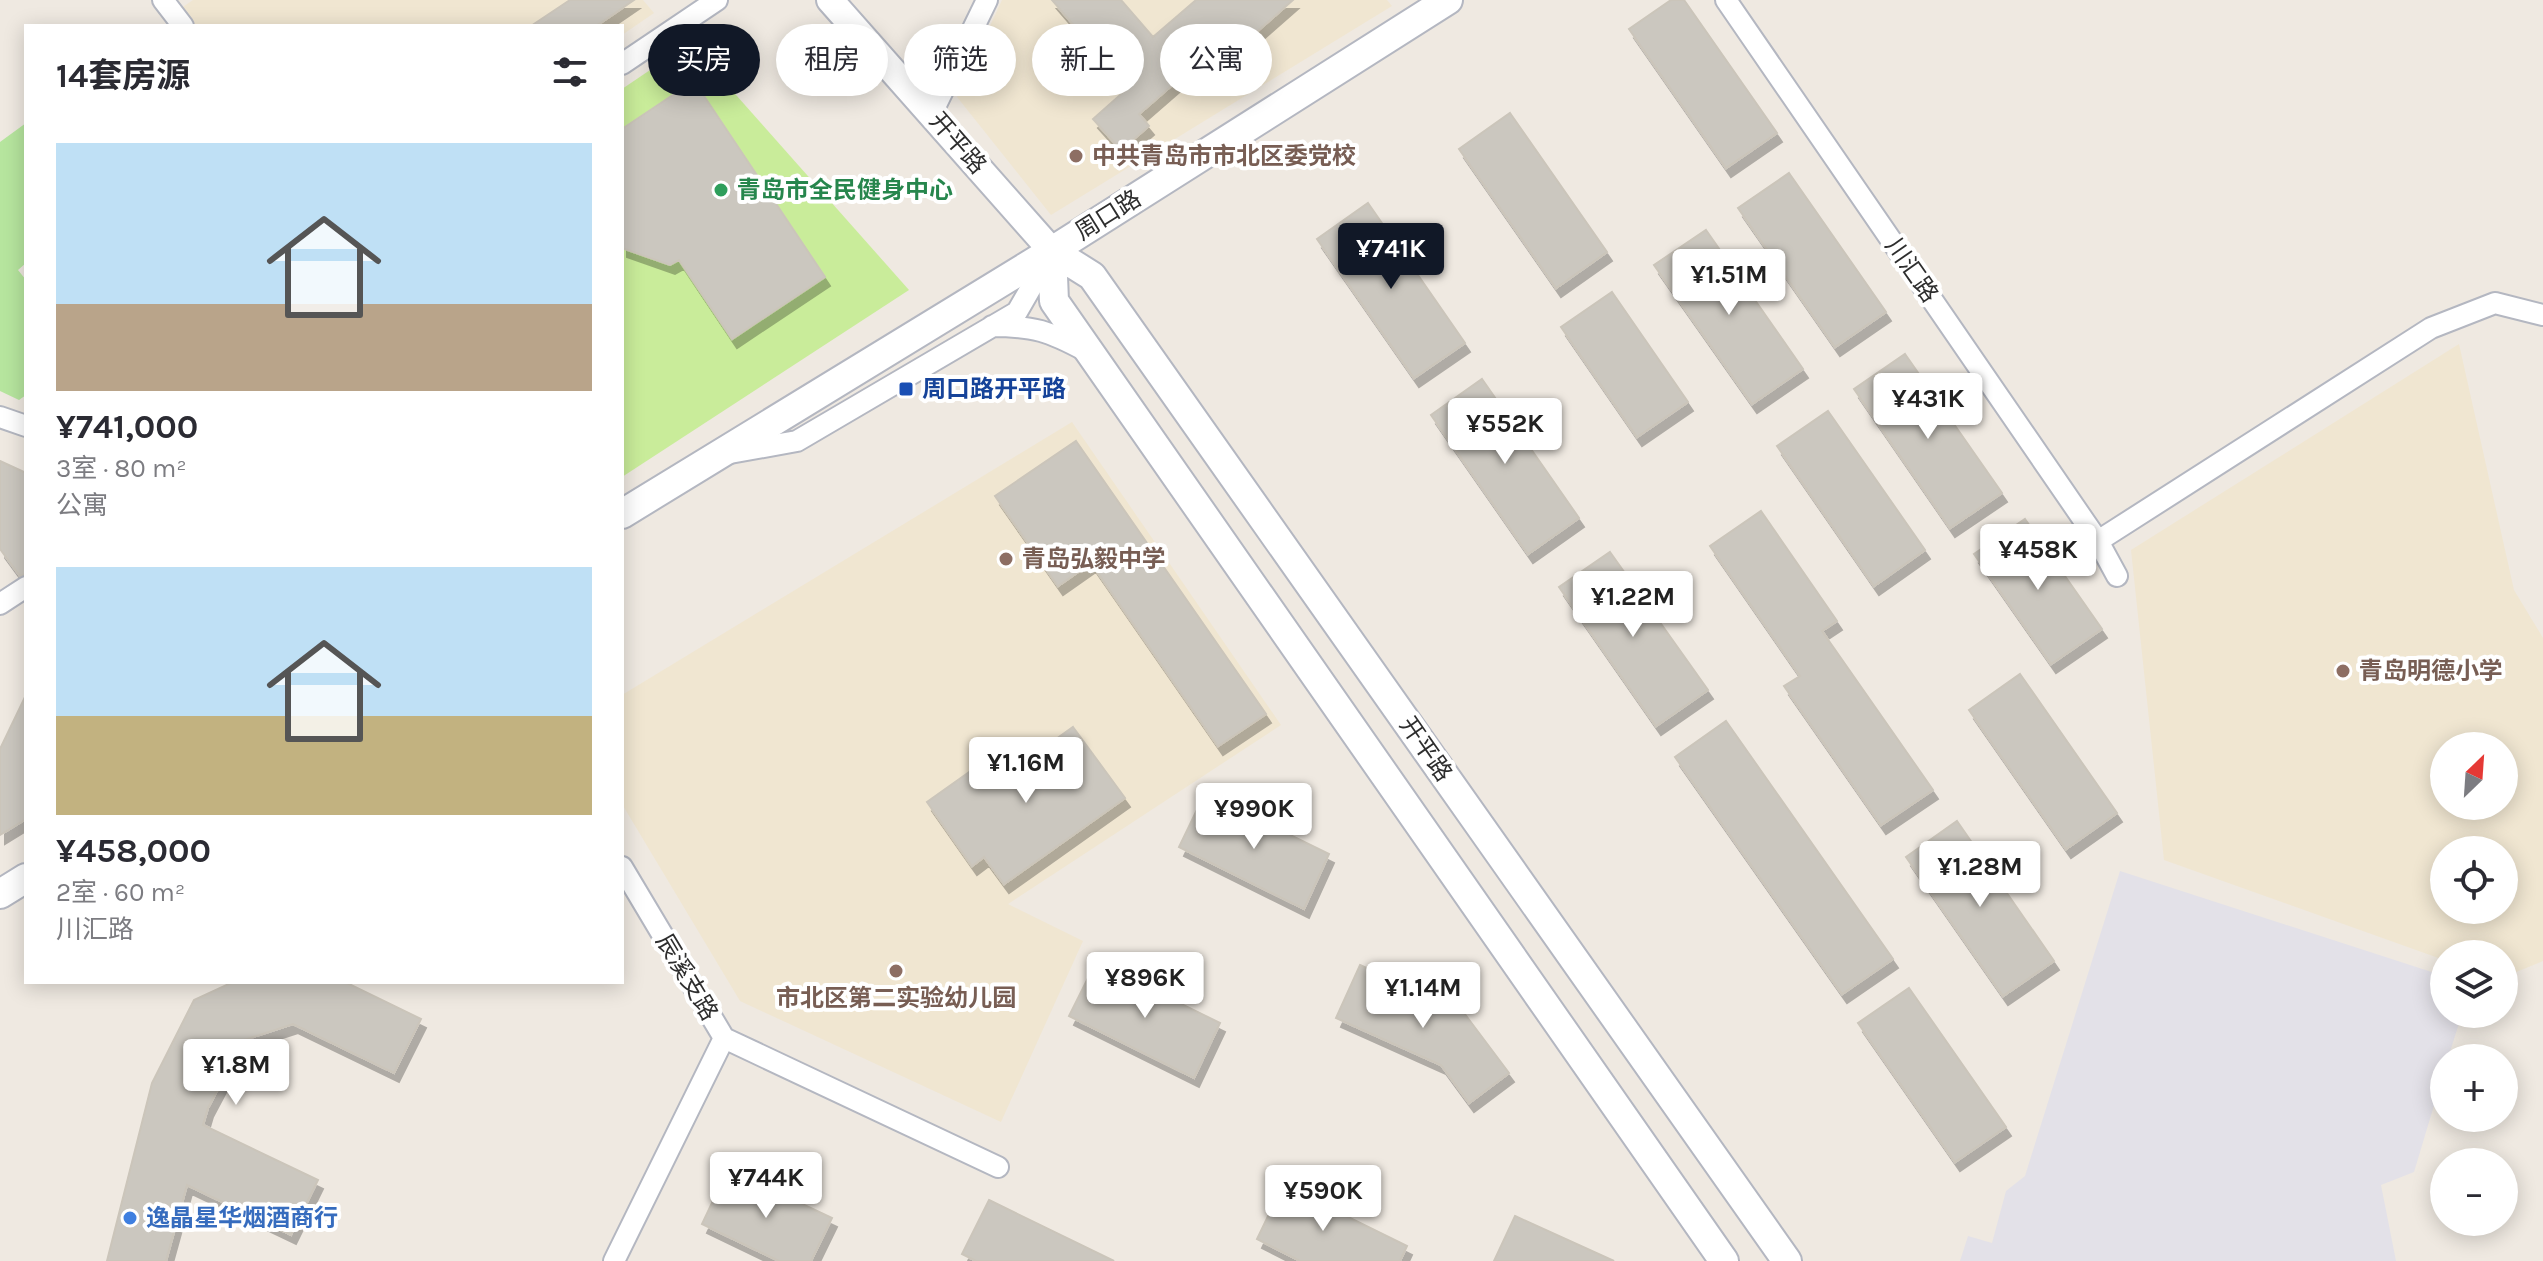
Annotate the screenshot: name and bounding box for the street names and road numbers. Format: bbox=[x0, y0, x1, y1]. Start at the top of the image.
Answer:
street label: 开平路 bbox=[924, 107, 992, 179]
street label: 周口路 bbox=[1070, 184, 1146, 246]
street label: 川汇路 bbox=[1880, 232, 1944, 308]
street label: 开平路 bbox=[1394, 711, 1458, 787]
street label: 辰溪支路 bbox=[650, 929, 724, 1025]

